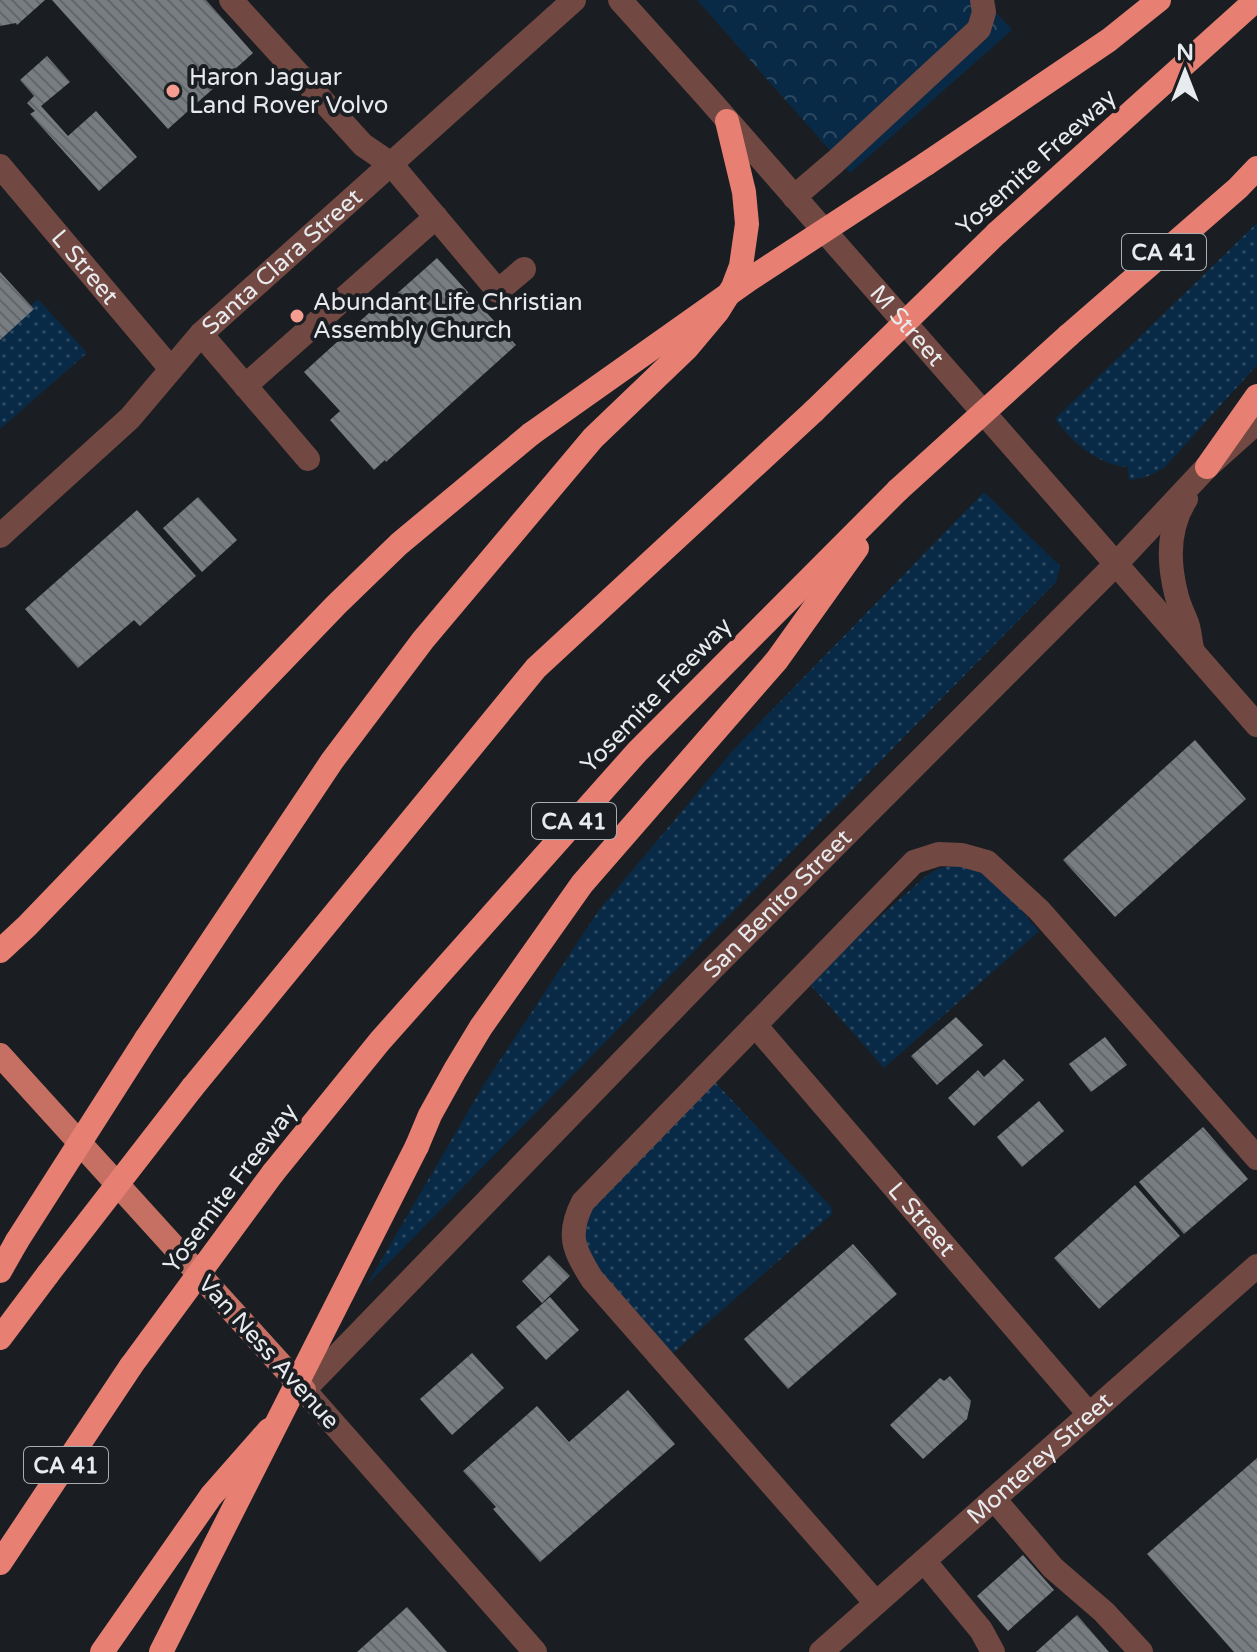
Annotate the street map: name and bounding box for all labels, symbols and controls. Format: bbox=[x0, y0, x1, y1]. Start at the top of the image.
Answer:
north arrow bbox=[1145, 32, 1225, 112]
text: N bbox=[1176, 40, 1194, 66]
place label: Haron Jaguar Land Rover Volvo bbox=[189, 63, 388, 120]
marker: Haron Jaguar Land Rover Volvo bbox=[164, 82, 182, 100]
street label: Yosemite Freeway bbox=[950, 83, 1122, 242]
street label: Santa Clara Street bbox=[196, 183, 368, 341]
street label: L Street bbox=[45, 224, 124, 311]
road number: CA 41 bbox=[1122, 234, 1206, 270]
street label: M Street bbox=[864, 279, 950, 372]
place label: Abundant Life Christian Assembly Church bbox=[313, 288, 583, 345]
marker: Abundant Life Christian Assembly Church bbox=[288, 307, 306, 325]
street label: Yosemite Freeway bbox=[575, 611, 738, 779]
road number: CA 41 bbox=[532, 803, 616, 839]
street label: San Benito Street bbox=[697, 823, 858, 984]
street label: Yosemite Freeway bbox=[157, 1098, 304, 1279]
street label: L Street bbox=[881, 1176, 961, 1263]
street label: Van Ness Avenue bbox=[192, 1269, 345, 1435]
street label: Monterey Street bbox=[961, 1387, 1119, 1531]
road number: CA 41 bbox=[24, 1447, 108, 1483]

